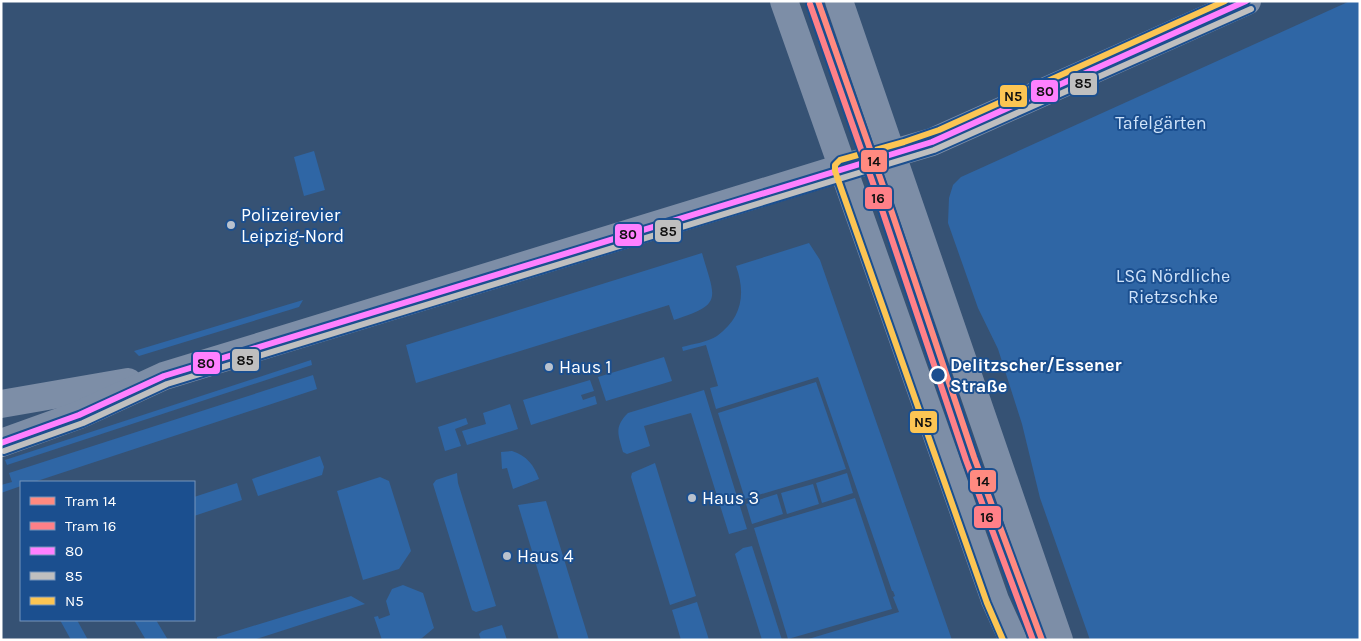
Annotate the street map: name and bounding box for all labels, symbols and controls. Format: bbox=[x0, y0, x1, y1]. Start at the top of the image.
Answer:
line badge: 85 bbox=[1069, 72, 1098, 96]
text: 85 bbox=[1074, 75, 1092, 92]
line badge: 80 bbox=[1030, 79, 1059, 103]
text: 80 bbox=[1036, 83, 1054, 100]
line badge: N5 bbox=[999, 84, 1028, 108]
text: N5 bbox=[1004, 88, 1022, 105]
park label: Tafelgärten bbox=[1115, 112, 1207, 134]
line badge: 14 bbox=[860, 149, 888, 173]
text: 14 bbox=[867, 153, 881, 170]
line badge: 16 bbox=[864, 186, 893, 210]
text: 16 bbox=[871, 190, 885, 207]
place label: Polizeirevier Leipzig-Nord bbox=[241, 204, 344, 247]
marker: Polizeirevier Leipzig-Nord bbox=[225, 219, 237, 231]
line badge: 85 bbox=[654, 219, 682, 243]
line badge: 80 bbox=[614, 223, 643, 247]
text: 85 bbox=[659, 223, 677, 240]
text: 80 bbox=[619, 226, 637, 243]
park label: LSG Nördliche Rietzschke bbox=[1116, 265, 1230, 308]
line badge: 85 bbox=[231, 348, 260, 372]
line badge: 80 bbox=[192, 351, 221, 375]
text: 85 bbox=[236, 352, 254, 369]
place label: Delitzscher/Essener Straße bbox=[950, 354, 1122, 397]
text: 80 bbox=[197, 355, 215, 372]
place label: Haus 1 bbox=[559, 356, 612, 378]
marker: Haus 1 bbox=[543, 361, 555, 373]
marker: Delitzscher/Essener Straße bbox=[929, 366, 947, 384]
line badge: N5 bbox=[909, 410, 938, 434]
text: N5 bbox=[914, 414, 932, 431]
line badge: 14 bbox=[969, 469, 997, 493]
text: 14 bbox=[976, 473, 990, 490]
legend bbox=[20, 481, 195, 621]
place label: Haus 3 bbox=[702, 487, 759, 509]
text: Tram 14 bbox=[65, 492, 117, 510]
marker: Haus 3 bbox=[686, 492, 698, 504]
line badge: 16 bbox=[973, 505, 1002, 529]
text: 16 bbox=[980, 509, 994, 526]
text: Tram 16 bbox=[65, 517, 116, 535]
text: 80 bbox=[65, 542, 83, 560]
place label: Haus 4 bbox=[517, 545, 574, 567]
marker: Haus 4 bbox=[501, 550, 513, 562]
text: 85 bbox=[65, 567, 83, 585]
text: N5 bbox=[65, 592, 84, 610]

